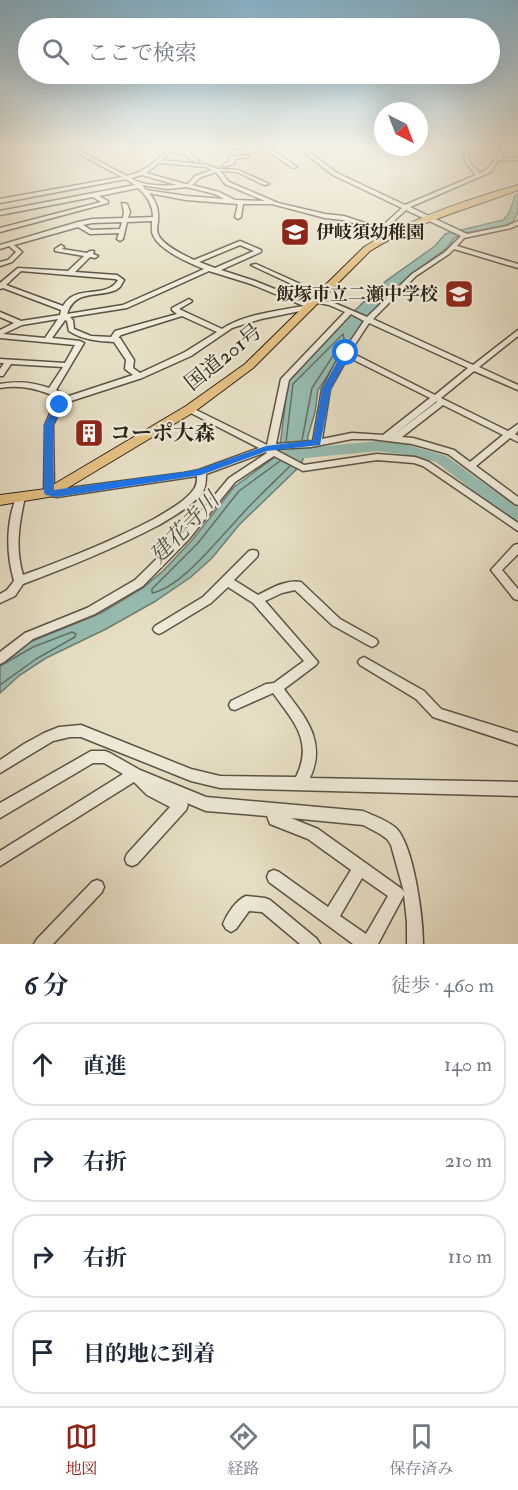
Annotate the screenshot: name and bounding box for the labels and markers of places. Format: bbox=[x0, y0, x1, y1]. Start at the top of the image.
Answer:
school or university icon: 伊岐須幼稚園 bbox=[279, 216, 311, 248]
place label: 伊岐須幼稚園 bbox=[316, 221, 424, 244]
school or university icon: 飯塚市立二瀬中学校 bbox=[443, 278, 475, 310]
place label: 飯塚市立二瀬中学校 bbox=[276, 283, 438, 306]
building icon: コーポ大森 bbox=[73, 417, 105, 449]
place label: コーポ大森 bbox=[110, 420, 215, 447]

